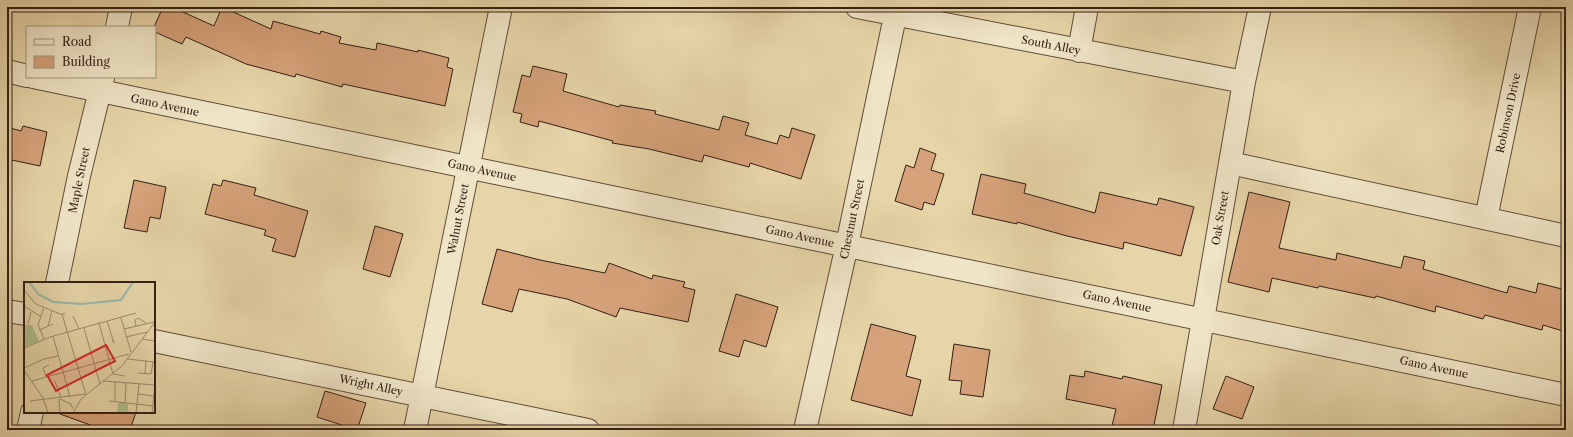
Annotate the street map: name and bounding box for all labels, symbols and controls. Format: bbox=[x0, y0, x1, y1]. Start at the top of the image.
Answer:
legend bbox=[26, 26, 156, 78]
street label: South Alley bbox=[1020, 32, 1083, 58]
text: Road bbox=[62, 34, 92, 49]
text: Building bbox=[62, 54, 110, 69]
street label: Robinson Drive bbox=[1493, 72, 1523, 154]
street label: Gano Avenue bbox=[129, 91, 201, 119]
street label: Maple Street bbox=[65, 146, 93, 214]
street label: Gano Avenue bbox=[446, 156, 518, 184]
street label: Chestnut Street bbox=[837, 177, 867, 260]
street label: Walnut Street bbox=[444, 182, 472, 257]
street label: Oak Street bbox=[1208, 190, 1232, 246]
street label: Gano Avenue bbox=[764, 222, 836, 250]
inset map bbox=[24, 282, 155, 413]
street label: Gano Avenue bbox=[1081, 287, 1153, 315]
street label: Gano Avenue bbox=[1398, 353, 1470, 381]
street label: Wright Alley bbox=[337, 371, 405, 399]

